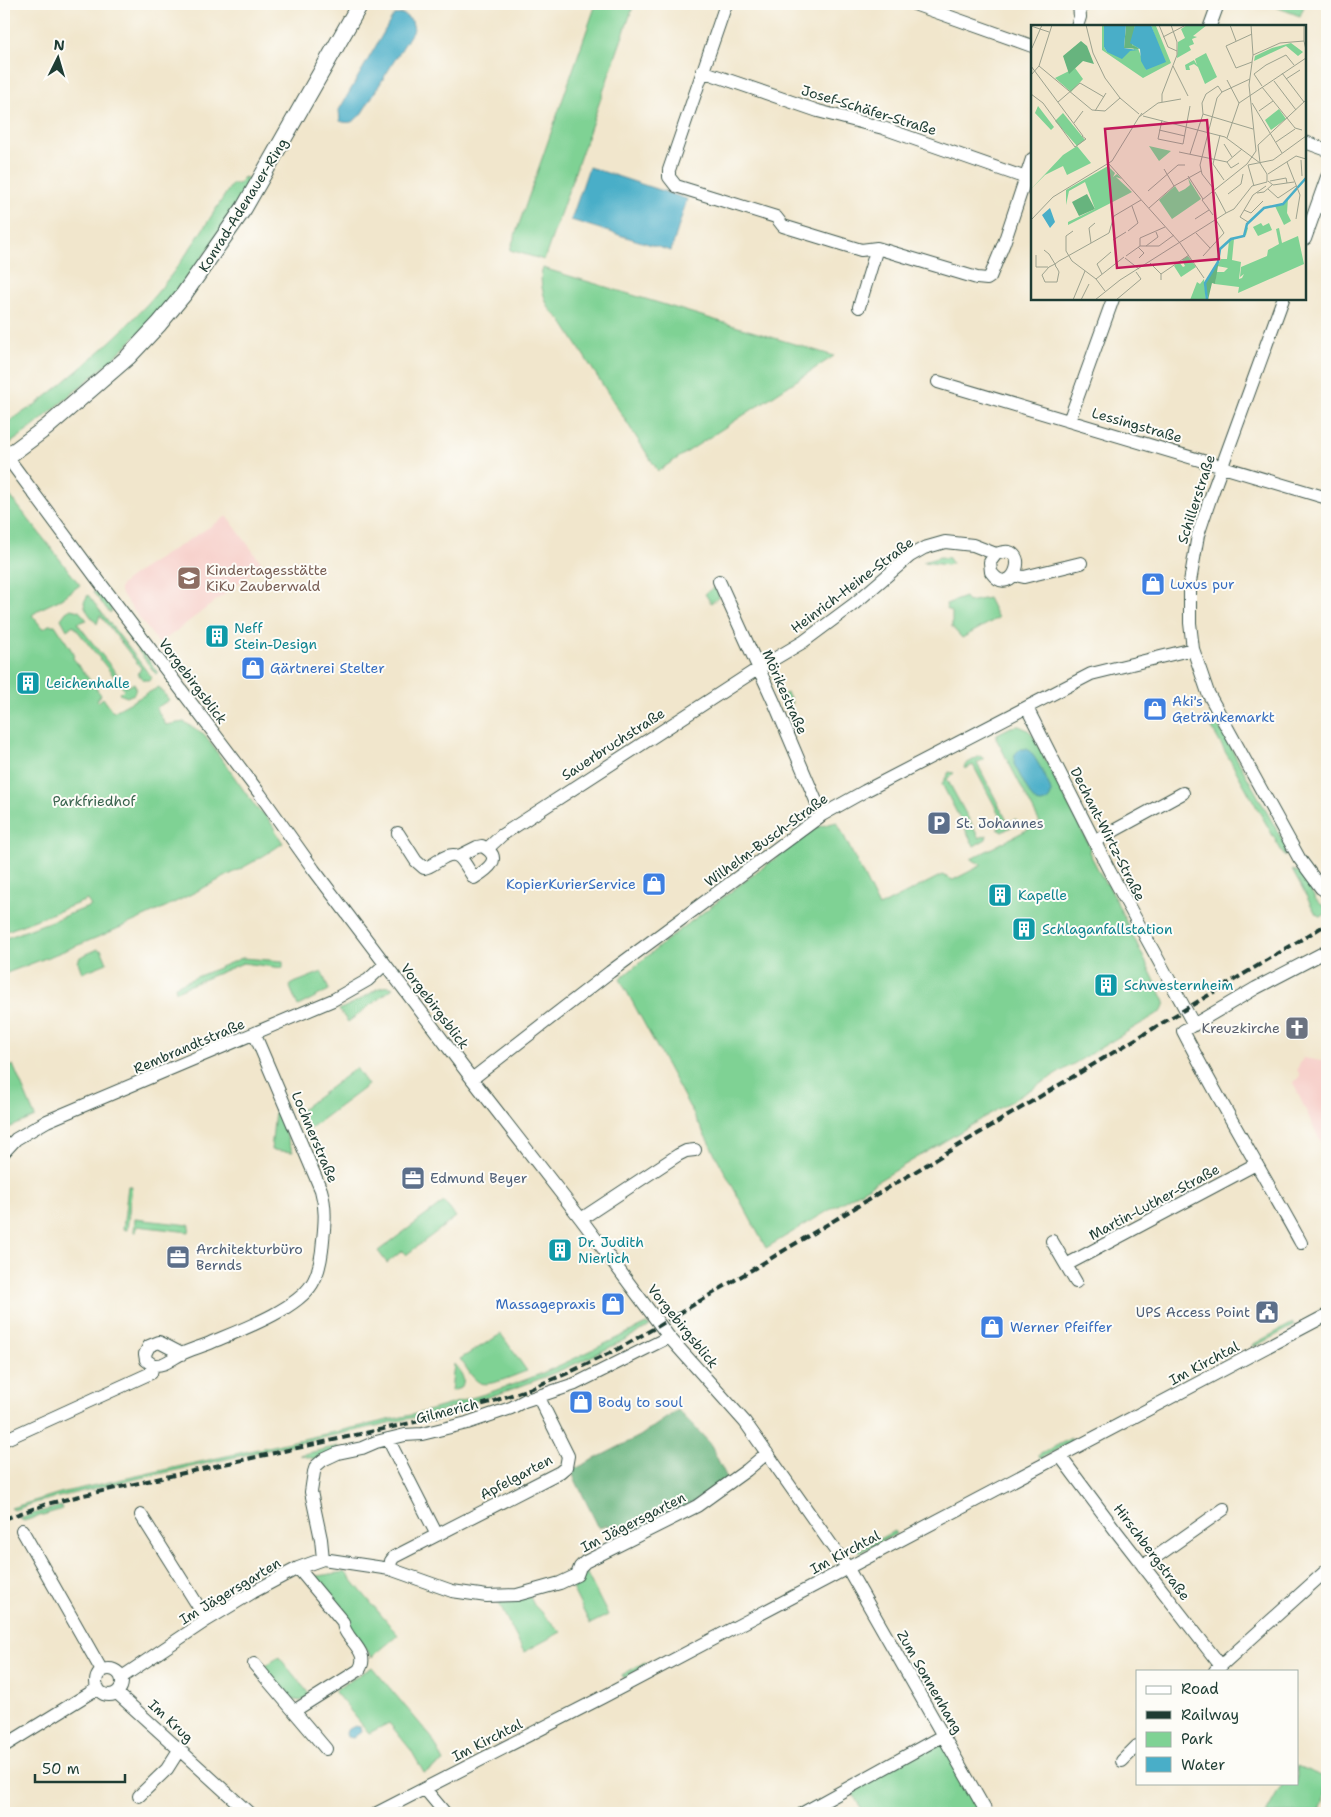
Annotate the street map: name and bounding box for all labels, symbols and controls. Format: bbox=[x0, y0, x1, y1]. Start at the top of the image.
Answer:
inset map bbox=[1031, 25, 1306, 300]
north arrow bbox=[32, 32, 82, 82]
text: N bbox=[53, 36, 65, 54]
street label: Josef-Schäfer-Straße bbox=[799, 81, 939, 139]
street label: Konrad-Adenauer-Ring bbox=[194, 135, 292, 275]
street label: Lessingstraße bbox=[1090, 404, 1184, 447]
street label: Schillerstraße bbox=[1173, 452, 1219, 546]
street label: Heinrich-Heine-Straße bbox=[787, 533, 917, 637]
place label: Kindertagesstätte KiKu Zauberwald bbox=[206, 561, 327, 595]
school or university icon: Kindertagesstätte KiKu Zauberwald bbox=[176, 565, 202, 591]
shop icon: Luxus pur bbox=[1140, 571, 1166, 597]
place label: Luxus pur bbox=[1170, 575, 1235, 593]
place label: Neff Stein-Design bbox=[234, 619, 317, 653]
building icon: Neff Stein-Design bbox=[204, 623, 230, 649]
street label: Vorgebirgsblick bbox=[155, 634, 231, 728]
street label: Mörikestraße bbox=[758, 647, 812, 737]
shop icon: Gärtnerei Stelter bbox=[240, 655, 266, 681]
place label: Gärtnerei Stelter bbox=[270, 659, 385, 677]
building icon: Leichenhalle bbox=[15, 670, 41, 696]
place label: Leichenhalle bbox=[46, 674, 130, 692]
place label: Aki's Getränkemarkt bbox=[1172, 692, 1275, 726]
shop icon: Aki's Getränkemarkt bbox=[1142, 696, 1168, 722]
street label: Sauerbruchstraße bbox=[558, 704, 668, 784]
street label: Dechant-Wirtz-Straße bbox=[1066, 764, 1150, 904]
street label: Wilhelm-Busch-Straße bbox=[701, 789, 831, 891]
park label: Parkfriedhof bbox=[52, 792, 137, 810]
parking icon: St. Johannes bbox=[926, 810, 952, 836]
place label: St. Johannes bbox=[956, 814, 1044, 832]
shop icon: KopierKurierService bbox=[641, 871, 667, 897]
place label: KopierKurierService bbox=[506, 875, 636, 893]
building icon: Kapelle bbox=[987, 882, 1013, 908]
place label: Kapelle bbox=[1018, 886, 1067, 904]
building icon: Schlaganfallstation bbox=[1011, 916, 1037, 942]
place label: Schlaganfallstation bbox=[1042, 920, 1173, 938]
street label: Vorgebirgsblick bbox=[397, 959, 473, 1053]
building icon: Schwesternheim bbox=[1093, 972, 1119, 998]
place label: Schwesternheim bbox=[1124, 976, 1233, 994]
street label: Rembrandtstraße bbox=[131, 1014, 247, 1078]
church icon: Kreuzkirche bbox=[1284, 1015, 1310, 1041]
place label: Kreuzkirche bbox=[1202, 1019, 1280, 1037]
street label: Lochnerstraße bbox=[288, 1089, 342, 1185]
street label: Martin-Luther-Straße bbox=[1086, 1160, 1222, 1244]
office icon: Edmund Beyer bbox=[400, 1165, 426, 1191]
place label: Edmund Beyer bbox=[430, 1169, 528, 1187]
place label: Dr. Judith Nierlich bbox=[578, 1233, 644, 1267]
building icon: Dr. Judith Nierlich bbox=[547, 1237, 573, 1263]
place label: Architekturbüro Bernds bbox=[196, 1240, 303, 1274]
office icon: Architekturbüro Bernds bbox=[165, 1244, 191, 1270]
street label: Vorgebirgsblick bbox=[644, 1280, 722, 1372]
shop icon: Massagepraxis bbox=[600, 1291, 626, 1317]
place label: Massagepraxis bbox=[496, 1295, 596, 1313]
public building icon: UPS Access Point bbox=[1254, 1299, 1280, 1325]
place label: UPS Access Point bbox=[1136, 1303, 1250, 1321]
shop icon: Werner Pfeiffer bbox=[979, 1314, 1005, 1340]
place label: Werner Pfeiffer bbox=[1010, 1318, 1113, 1336]
street label: Im Kirchtal bbox=[1166, 1337, 1243, 1389]
shop icon: Body to soul bbox=[568, 1389, 594, 1415]
place label: Body to soul bbox=[598, 1393, 683, 1411]
street label: Gilmerich bbox=[414, 1395, 480, 1427]
street label: Apfelgarten bbox=[477, 1450, 556, 1504]
street label: Im Jägersgarten bbox=[578, 1488, 689, 1556]
street label: Hirschbergstraße bbox=[1110, 1500, 1194, 1604]
street label: Im Kirchtal bbox=[807, 1526, 884, 1578]
street label: Im Jägersgarten bbox=[176, 1553, 284, 1628]
street label: Zum Sonnenhang bbox=[893, 1627, 967, 1737]
legend bbox=[1136, 1670, 1298, 1784]
text: Road bbox=[1181, 1679, 1219, 1699]
street label: Im Krug bbox=[145, 1695, 197, 1747]
text: Railway bbox=[1181, 1705, 1239, 1725]
street label: Im Kirchtal bbox=[449, 1714, 526, 1765]
text: Park bbox=[1181, 1729, 1213, 1749]
scale bar bbox=[35, 1752, 125, 1784]
text: Water bbox=[1181, 1755, 1225, 1775]
text: 50 m bbox=[42, 1759, 80, 1779]

